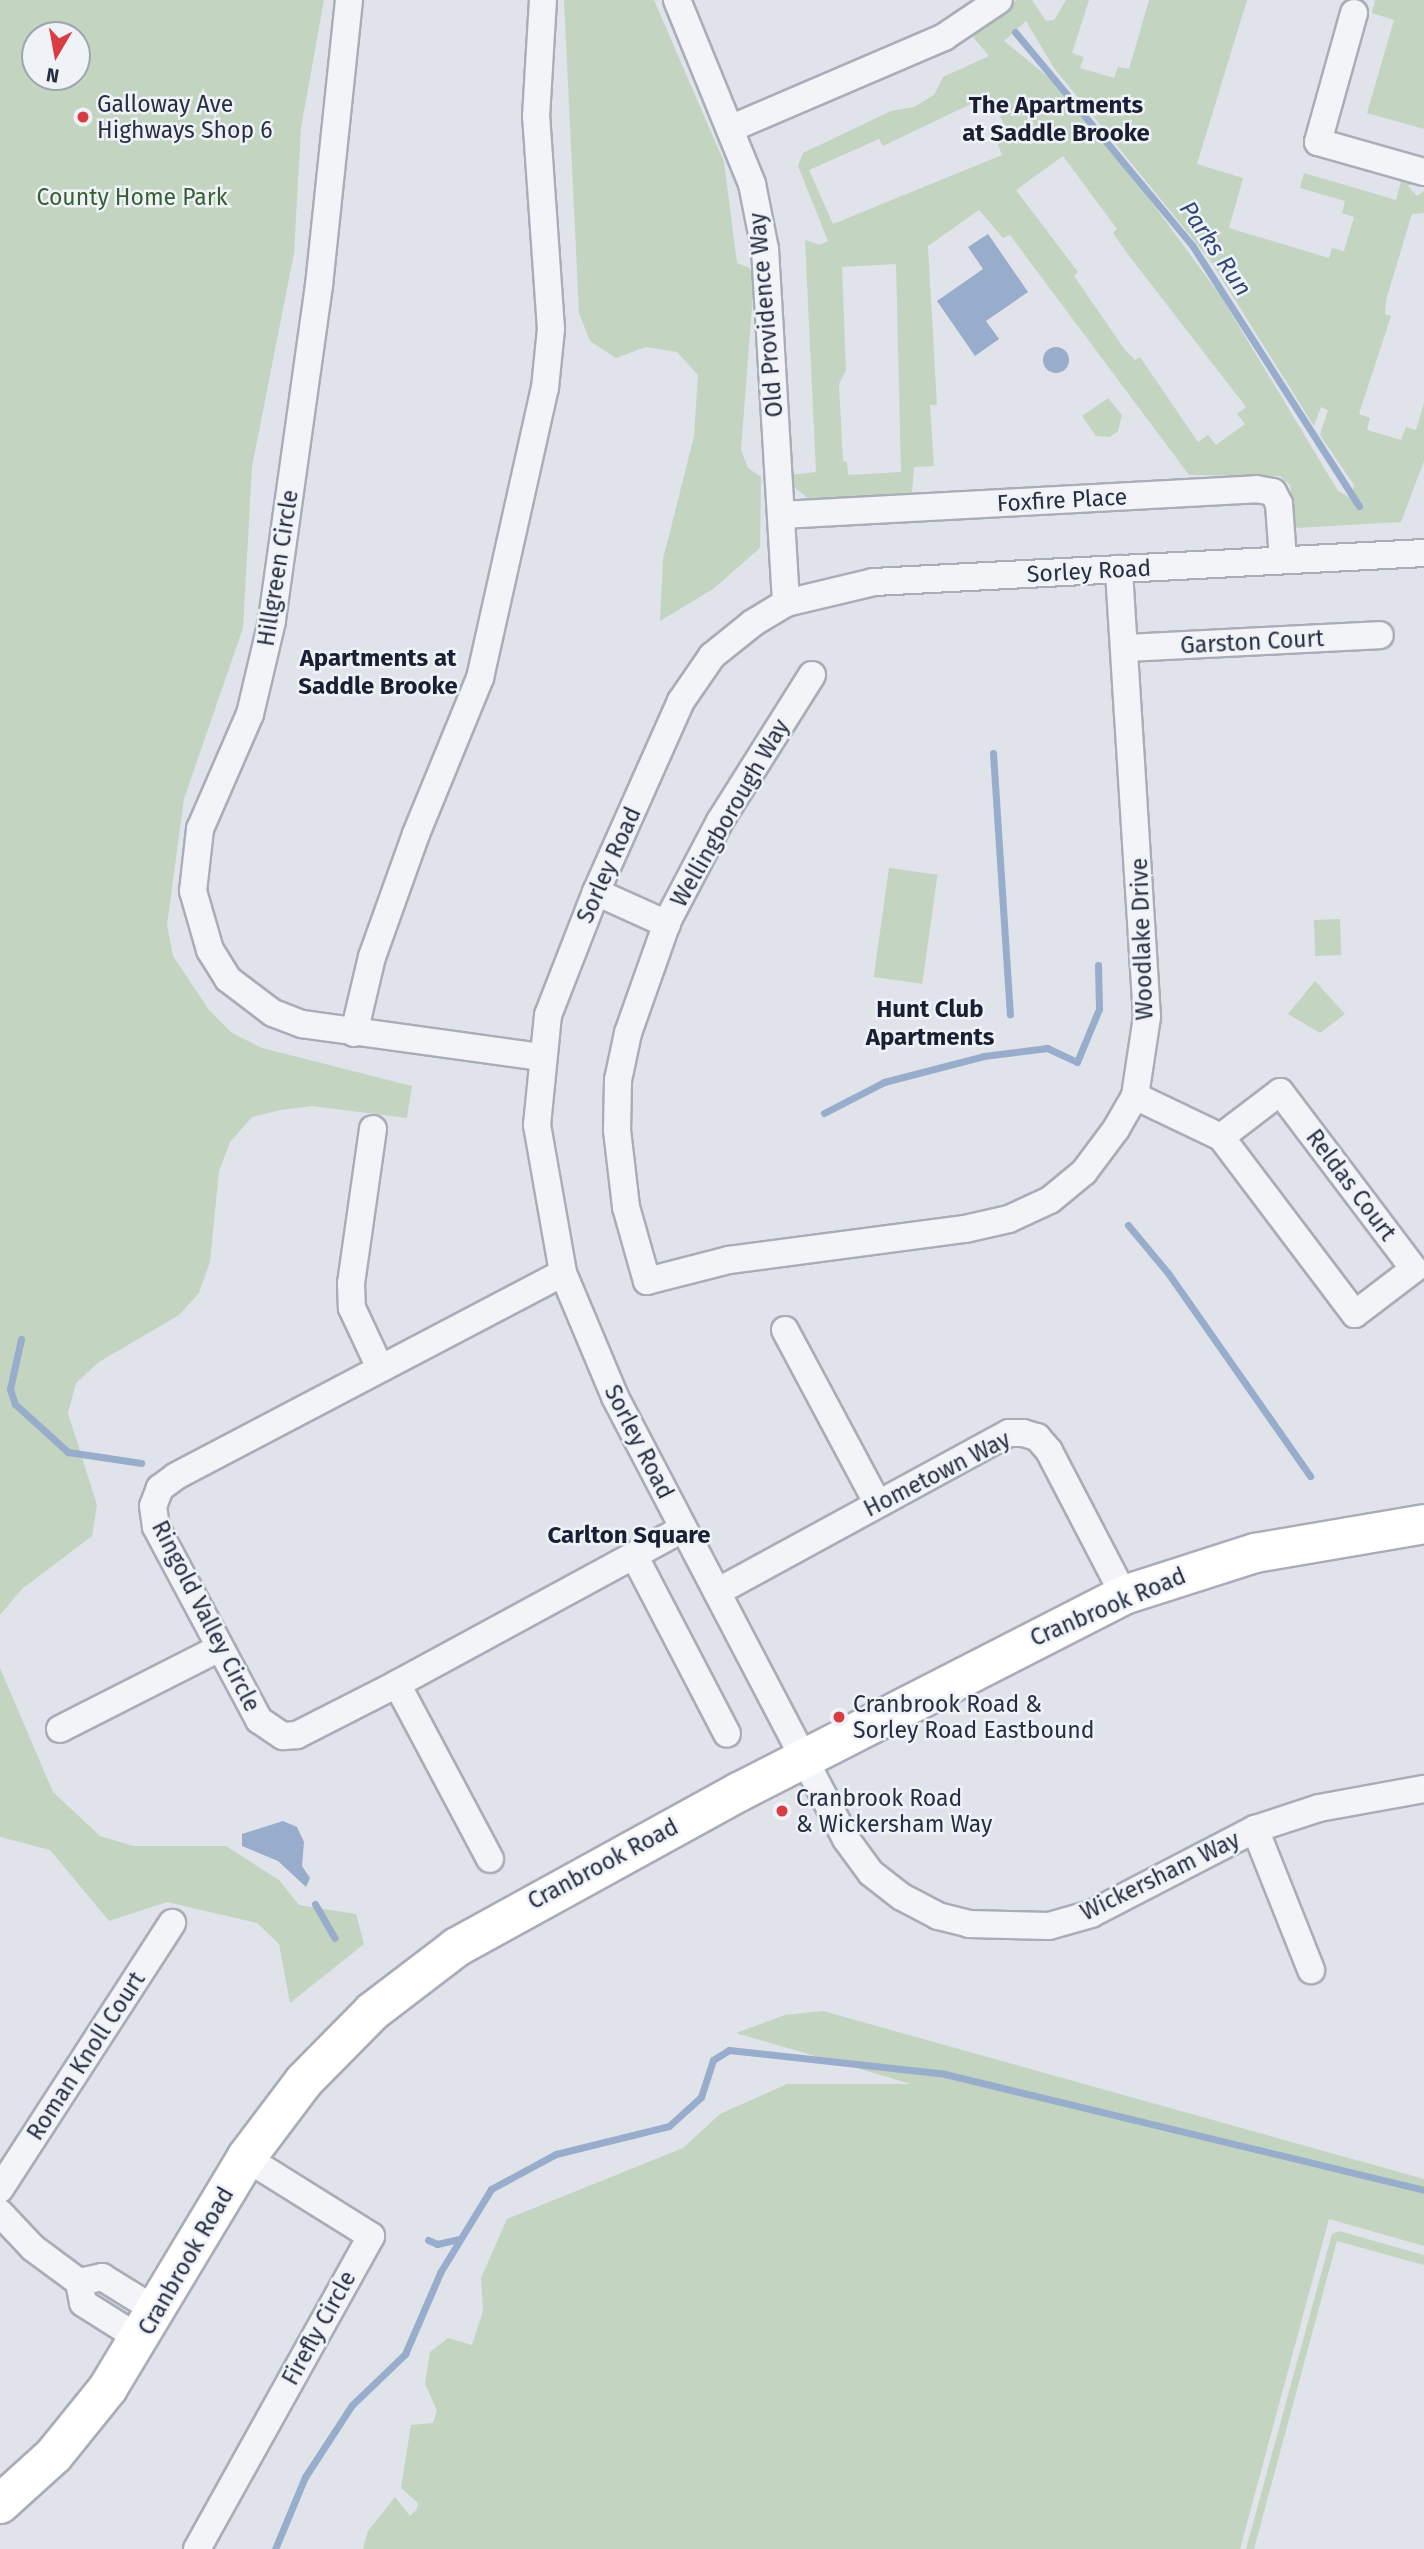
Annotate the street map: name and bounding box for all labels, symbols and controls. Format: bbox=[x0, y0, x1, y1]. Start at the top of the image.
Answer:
north arrow bbox=[21, 21, 91, 91]
text: N bbox=[44, 63, 61, 88]
place label: Galloway Ave Highways Shop 6 bbox=[97, 90, 272, 144]
district label: The Apartments at Saddle Brooke bbox=[962, 92, 1150, 148]
marker: Galloway Ave Highways Shop 6 bbox=[75, 109, 91, 125]
park label: County Home Park bbox=[37, 183, 227, 211]
water label: Parks Run bbox=[1173, 196, 1257, 302]
street label: Old Providence Way bbox=[743, 212, 789, 418]
street label: Foxfire Place bbox=[996, 483, 1128, 517]
street label: Hillgreen Circle bbox=[252, 488, 304, 648]
street label: Sorley Road bbox=[1026, 554, 1152, 588]
street label: Garston Court bbox=[1180, 624, 1324, 660]
district label: Apartments at Saddle Brooke bbox=[298, 645, 458, 701]
street label: Wellingborough Way bbox=[665, 714, 795, 912]
street label: Sorley Road bbox=[571, 803, 647, 927]
street label: Woodlake Drive bbox=[1125, 857, 1159, 1021]
district label: Hunt Club Apartments bbox=[866, 996, 994, 1052]
street label: Reldas Court bbox=[1300, 1124, 1402, 1246]
street label: Sorley Road bbox=[598, 1380, 680, 1504]
street label: Hometown Way bbox=[859, 1425, 1015, 1523]
street label: Ringold Valley Circle bbox=[146, 1516, 266, 1716]
district label: Carlton Square bbox=[547, 1522, 711, 1550]
street label: Cranbrook Road bbox=[1026, 1562, 1190, 1652]
place label: Cranbrook Road & Sorley Road Eastbound bbox=[853, 1690, 1095, 1744]
marker: Cranbrook Road & Sorley Road Eastbound bbox=[831, 1709, 847, 1725]
place label: Cranbrook Road & Wickersham Way bbox=[796, 1784, 992, 1838]
marker: Cranbrook Road & Wickersham Way bbox=[774, 1803, 790, 1819]
street label: Cranbrook Road bbox=[523, 1813, 683, 1915]
street label: Wickersham Way bbox=[1076, 1826, 1244, 1926]
street label: Roman Knoll Court bbox=[21, 1967, 151, 2145]
street label: Cranbrook Road bbox=[132, 2182, 240, 2340]
street label: Firefly Circle bbox=[276, 2266, 362, 2390]

